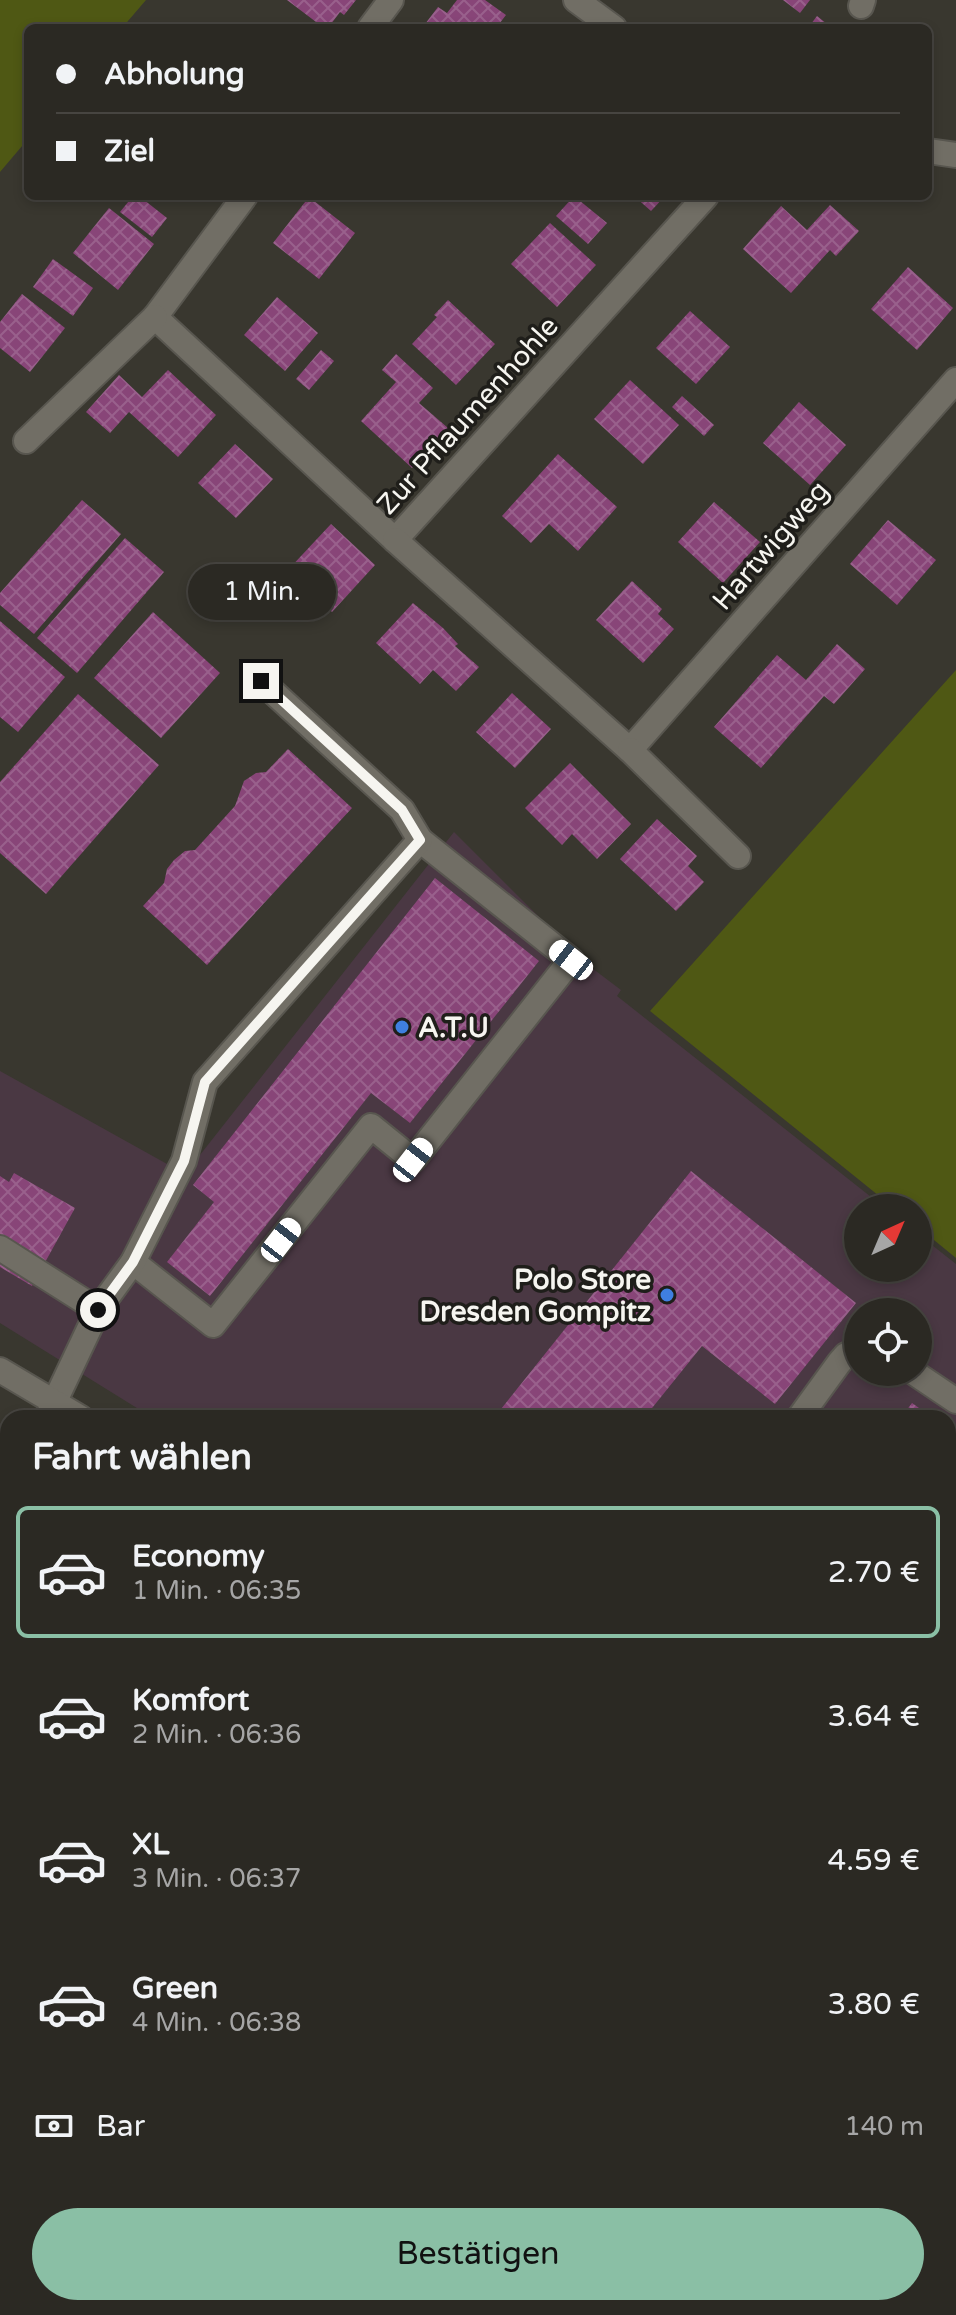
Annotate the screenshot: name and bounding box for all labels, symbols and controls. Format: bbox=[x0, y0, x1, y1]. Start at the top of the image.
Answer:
text: Abholung bbox=[104, 56, 245, 93]
text: Ziel bbox=[104, 133, 155, 170]
street label: Zur Pflaumenhohle bbox=[370, 310, 566, 522]
street label: Hartwigweg bbox=[705, 474, 836, 617]
callout: 1 Min. bbox=[187, 565, 335, 621]
text: 1 Min. bbox=[223, 576, 301, 607]
route end bbox=[243, 663, 279, 699]
car bbox=[545, 936, 597, 984]
place label: A.T.U bbox=[418, 1011, 489, 1045]
marker: A.T.U bbox=[393, 1018, 411, 1036]
car bbox=[389, 1134, 437, 1186]
north arrow bbox=[844, 1194, 932, 1282]
map controls bbox=[844, 1194, 932, 1386]
car bbox=[257, 1214, 305, 1266]
place label: Polo Store Dresden Gompitz bbox=[420, 1263, 651, 1329]
marker: Polo Store Dresden Gompitz bbox=[658, 1286, 676, 1304]
route start bbox=[80, 1292, 116, 1328]
button: locate bbox=[844, 1298, 932, 1386]
text: Fahrt wählen bbox=[32, 1436, 252, 1479]
icon: car bbox=[36, 1536, 108, 1608]
text: Economy bbox=[132, 1538, 265, 1575]
text: 2.70 € bbox=[828, 1554, 920, 1591]
text: 1 Min. · 06:35 bbox=[132, 1575, 301, 1606]
icon: car bbox=[36, 1680, 108, 1752]
text: Komfort bbox=[132, 1682, 249, 1719]
text: 3.64 € bbox=[827, 1698, 920, 1735]
text: 2 Min. · 06:36 bbox=[132, 1719, 301, 1750]
icon: car bbox=[36, 1824, 108, 1896]
text: XL bbox=[132, 1826, 169, 1863]
text: 4.59 € bbox=[827, 1842, 920, 1879]
text: 3 Min. · 06:37 bbox=[132, 1863, 301, 1894]
icon: car bbox=[36, 1968, 108, 2040]
text: Green bbox=[132, 1970, 218, 2007]
text: 3.80 € bbox=[828, 1986, 920, 2023]
text: 4 Min. · 06:38 bbox=[132, 2007, 301, 2038]
icon: cash bbox=[32, 2104, 76, 2148]
text: Bar bbox=[96, 2108, 145, 2145]
text: 140 m bbox=[844, 2111, 924, 2142]
button: Bestätigen bbox=[32, 2208, 924, 2300]

